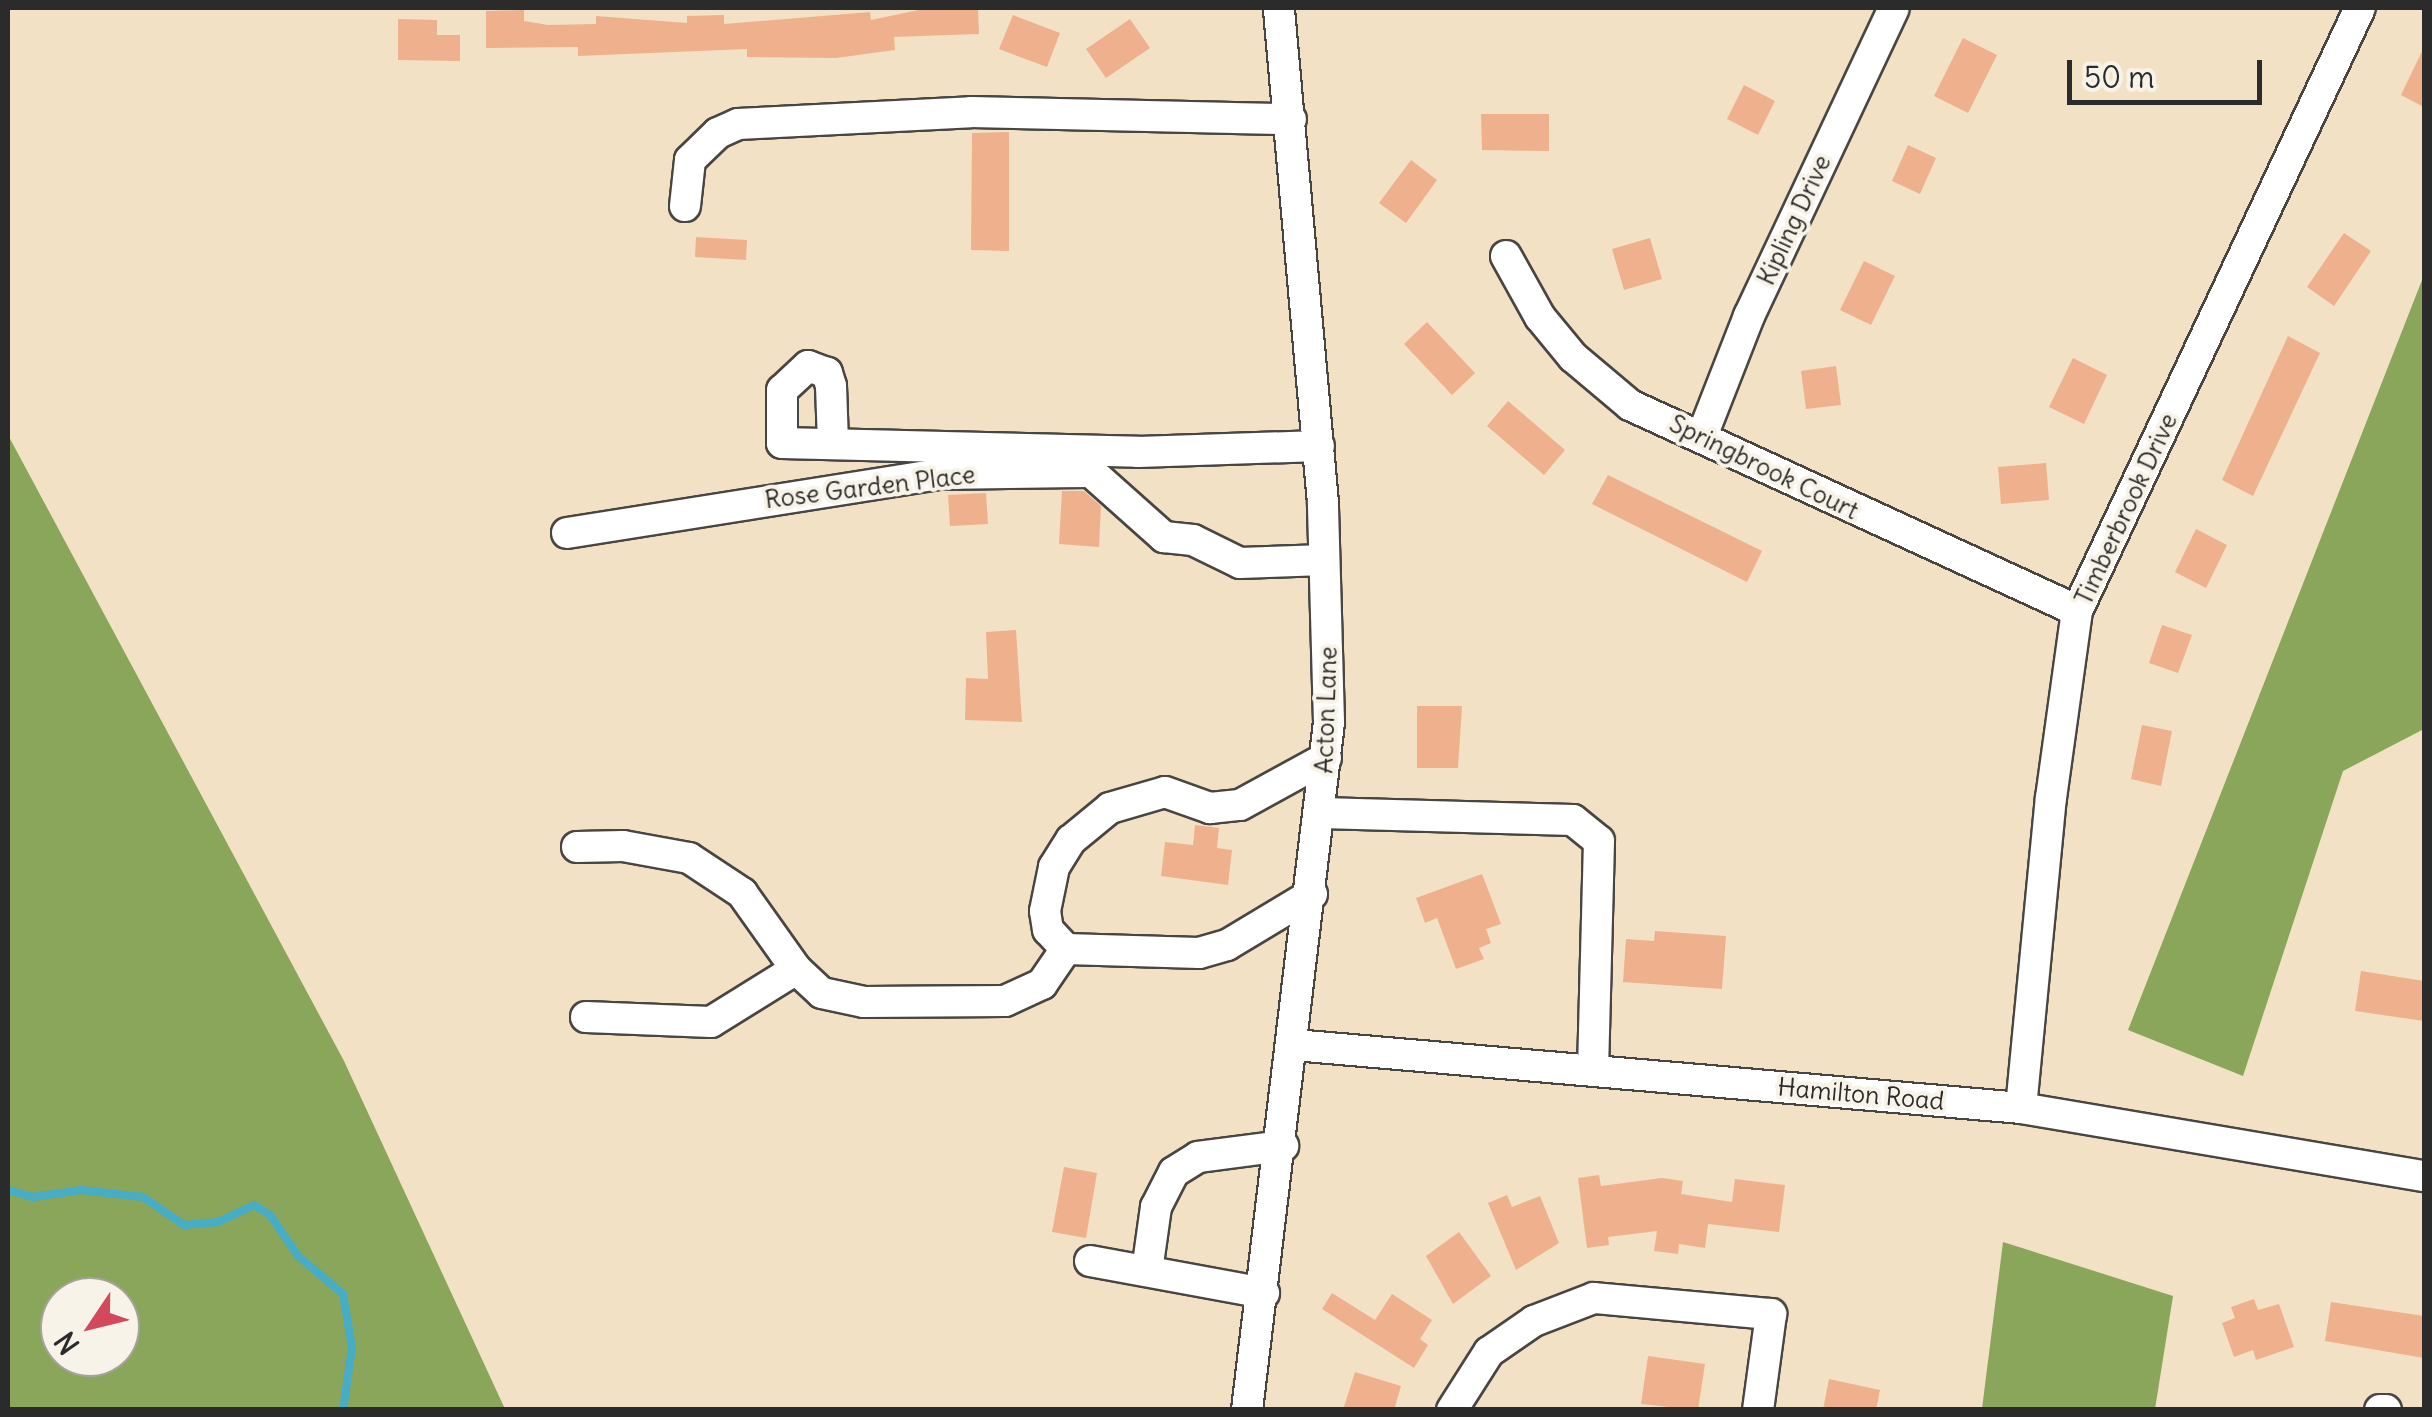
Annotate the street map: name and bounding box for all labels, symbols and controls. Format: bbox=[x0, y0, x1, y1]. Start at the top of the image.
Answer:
scale bar bbox=[2072, 40, 2267, 102]
text: 50 m bbox=[2084, 58, 2154, 96]
street label: Kipling Drive bbox=[1751, 150, 1837, 290]
street label: Springbrook Court bbox=[1665, 408, 1863, 526]
street label: Timberbrook Drive bbox=[2069, 409, 2183, 609]
street label: Rose Garden Place bbox=[763, 459, 977, 515]
street label: Acton Lane bbox=[1309, 646, 1343, 774]
street label: Hamilton Road bbox=[1777, 1072, 1945, 1116]
north arrow bbox=[40, 1277, 140, 1377]
text: N bbox=[47, 1325, 87, 1361]

